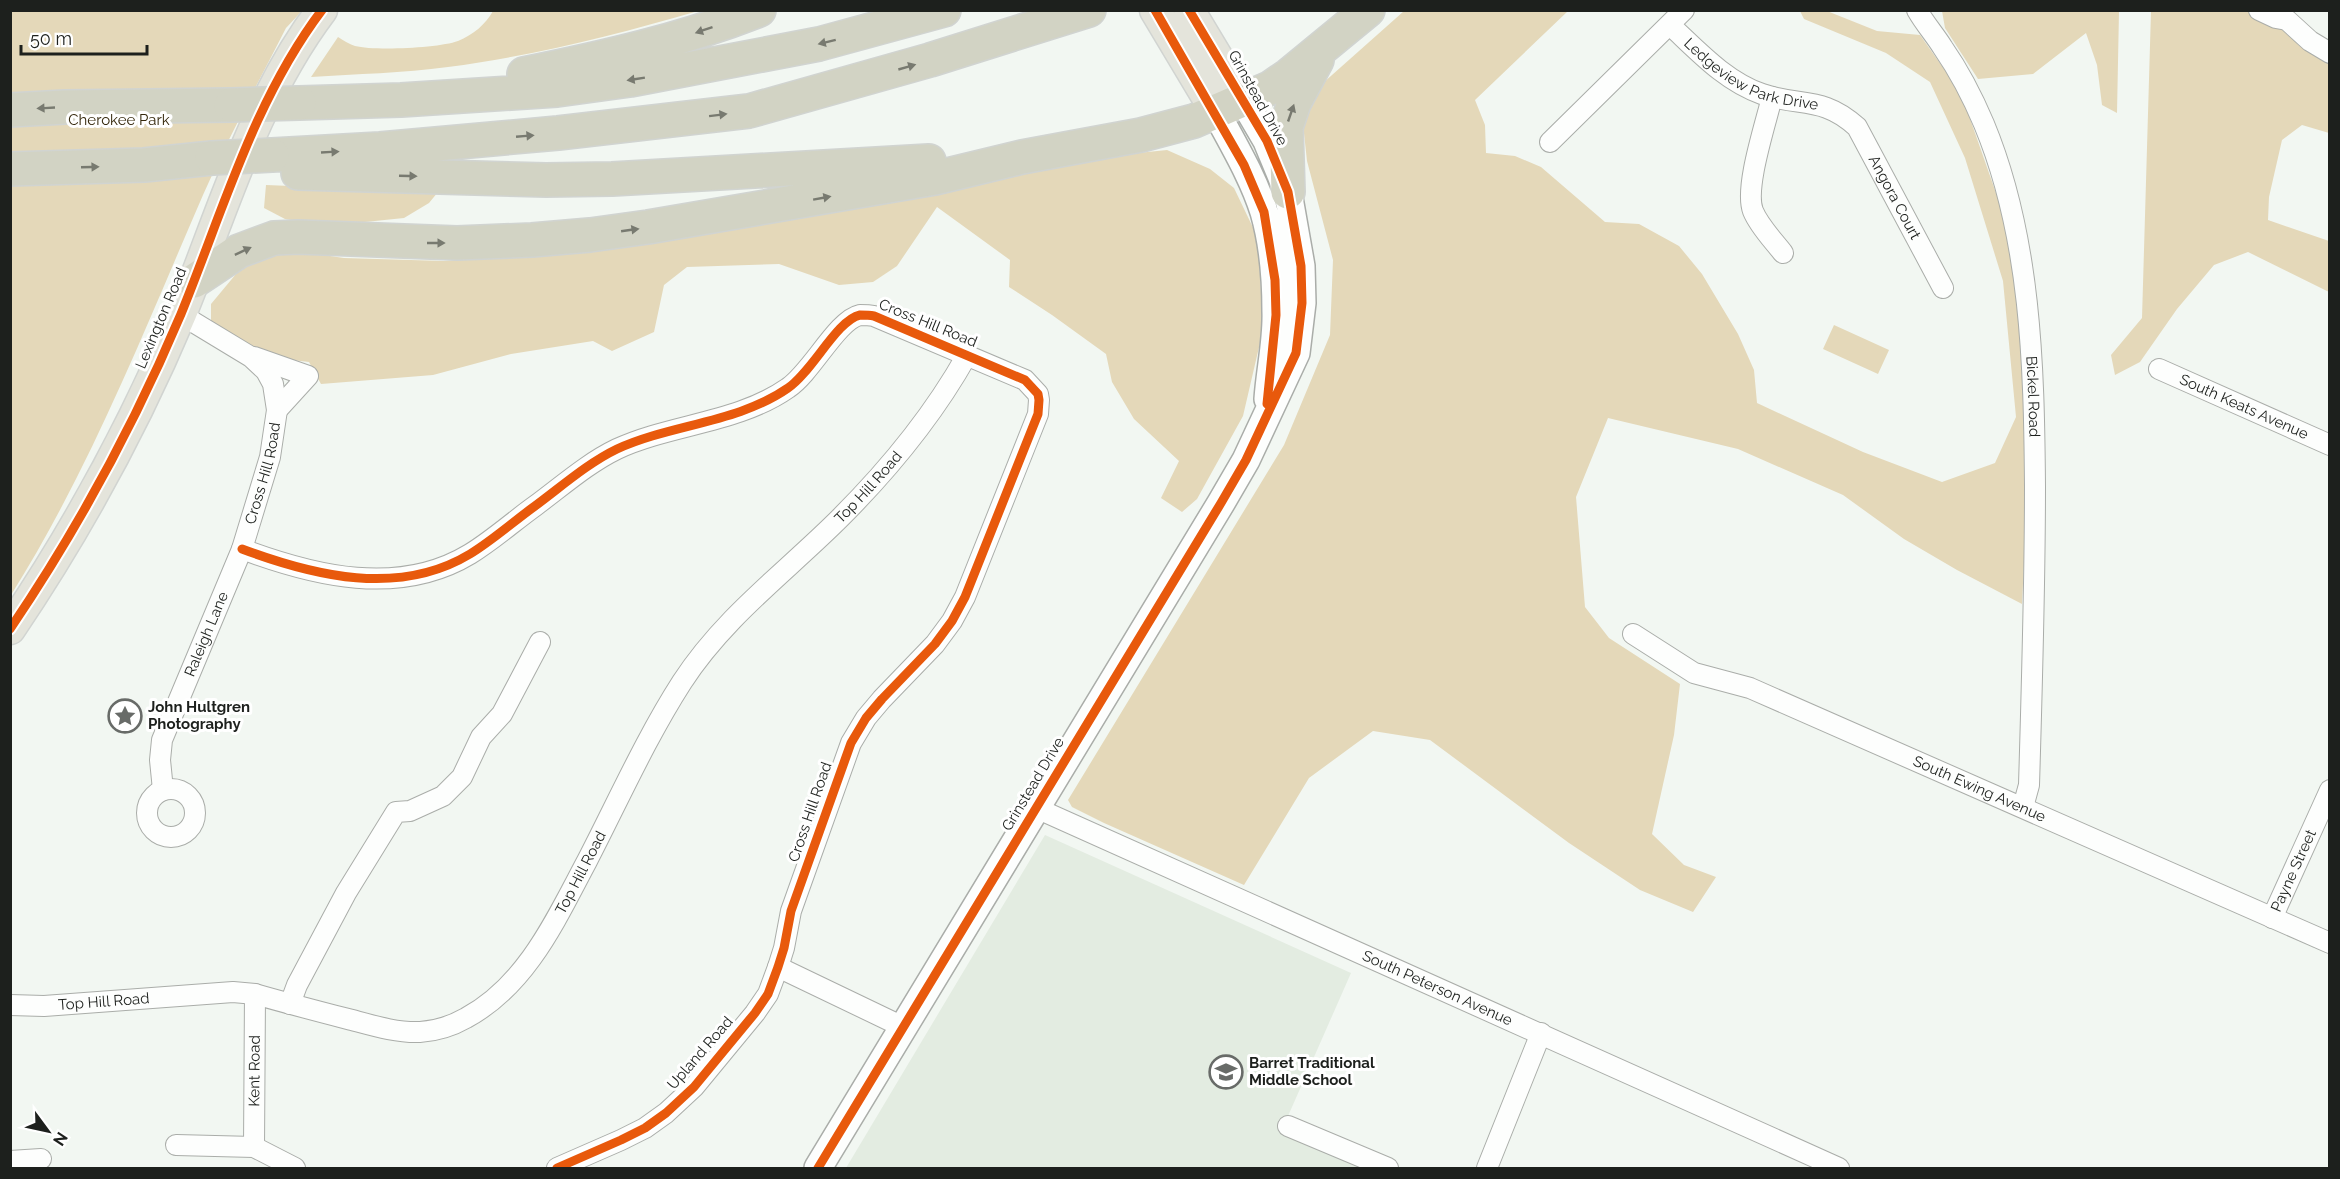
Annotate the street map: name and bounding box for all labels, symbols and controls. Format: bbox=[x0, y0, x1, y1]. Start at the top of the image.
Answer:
scale bar bbox=[21, 18, 147, 56]
one-way arrow bbox=[695, 25, 713, 35]
text: 50 m bbox=[30, 28, 72, 49]
street label: Ledgeview Park Drive bbox=[1680, 34, 1820, 114]
one-way arrow bbox=[818, 37, 836, 47]
street label: Grinstead Drive bbox=[1224, 47, 1292, 149]
one-way arrow bbox=[898, 62, 916, 71]
one-way arrow bbox=[626, 75, 645, 84]
one-way arrow bbox=[37, 103, 56, 112]
one-way arrow bbox=[1286, 104, 1296, 122]
one-way arrow bbox=[709, 110, 728, 120]
park label: Cherokee Park bbox=[68, 111, 170, 129]
one-way arrow bbox=[515, 131, 534, 141]
one-way arrow bbox=[321, 147, 340, 156]
street label: Angora Court bbox=[1865, 152, 1924, 243]
one-way arrow bbox=[80, 162, 99, 172]
one-way arrow bbox=[399, 171, 418, 181]
one-way arrow bbox=[813, 193, 832, 202]
one-way arrow bbox=[621, 225, 640, 234]
one-way arrow bbox=[426, 238, 445, 248]
one-way arrow bbox=[235, 246, 252, 255]
street label: Lexington Road bbox=[132, 265, 190, 371]
street label: Cross Hill Road bbox=[876, 295, 980, 351]
street label: Bickel Road bbox=[2022, 355, 2043, 437]
street label: South Keats Avenue bbox=[2177, 370, 2311, 443]
street label: Cross Hill Road bbox=[241, 421, 284, 526]
street label: Top Hill Road bbox=[831, 448, 906, 527]
street label: Raleigh Lane bbox=[181, 589, 232, 679]
place icon: John Hultgren Photography bbox=[107, 698, 143, 734]
place label: John Hultgren Photography bbox=[148, 698, 250, 733]
street label: Grinstead Drive bbox=[998, 734, 1068, 834]
street label: South Ewing Avenue bbox=[1910, 752, 2049, 826]
street label: Cross Hill Road bbox=[784, 760, 836, 864]
street label: Payne Street bbox=[2267, 827, 2320, 915]
street label: Top Hill Road bbox=[551, 828, 610, 917]
street label: South Peterson Avenue bbox=[1360, 947, 1515, 1030]
street label: Top Hill Road bbox=[58, 989, 150, 1014]
street label: Upland Road bbox=[663, 1013, 737, 1093]
street label: Kent Road bbox=[245, 1035, 264, 1107]
school or university icon: Barret Traditional Middle School bbox=[1208, 1054, 1244, 1090]
place label: Barret Traditional Middle School bbox=[1249, 1054, 1375, 1089]
north arrow bbox=[18, 1101, 78, 1161]
text: N bbox=[49, 1129, 71, 1149]

